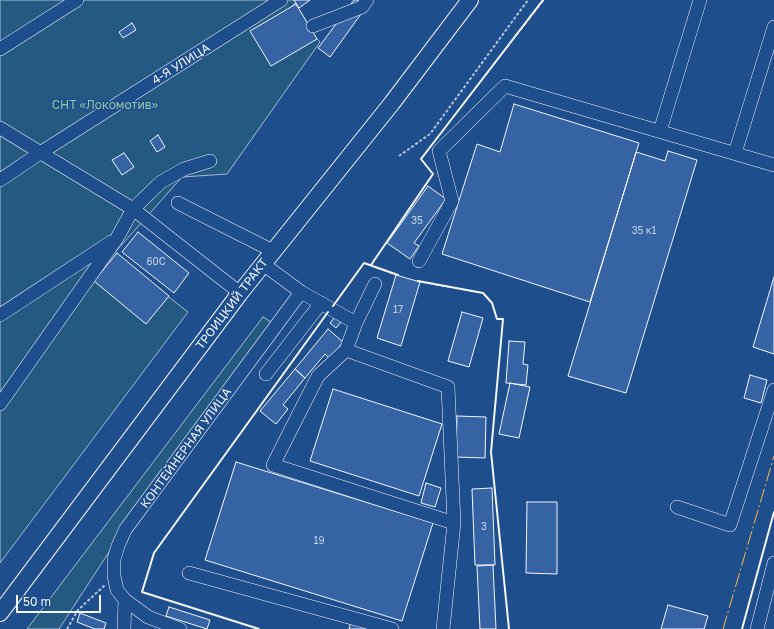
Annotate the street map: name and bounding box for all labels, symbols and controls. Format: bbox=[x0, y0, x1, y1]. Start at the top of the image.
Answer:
street label: 4-Я УЛИЦА bbox=[149, 40, 213, 88]
park label: СНТ «Локомотив» bbox=[52, 98, 158, 112]
house number: 35 bbox=[411, 215, 423, 227]
house number: 35 к1 bbox=[632, 225, 656, 237]
house number: 60С bbox=[146, 256, 166, 268]
street label: ТРОИЦКИЙ ТРАКТ bbox=[193, 256, 271, 352]
house number: 17 bbox=[393, 304, 403, 316]
street label: КОНТЕЙНЕРНАЯ УЛИЦА bbox=[137, 385, 235, 511]
house number: 3 bbox=[481, 521, 487, 533]
house number: 19 bbox=[314, 535, 324, 547]
scale bar bbox=[18, 587, 103, 613]
text: 50 m bbox=[23, 594, 51, 609]

